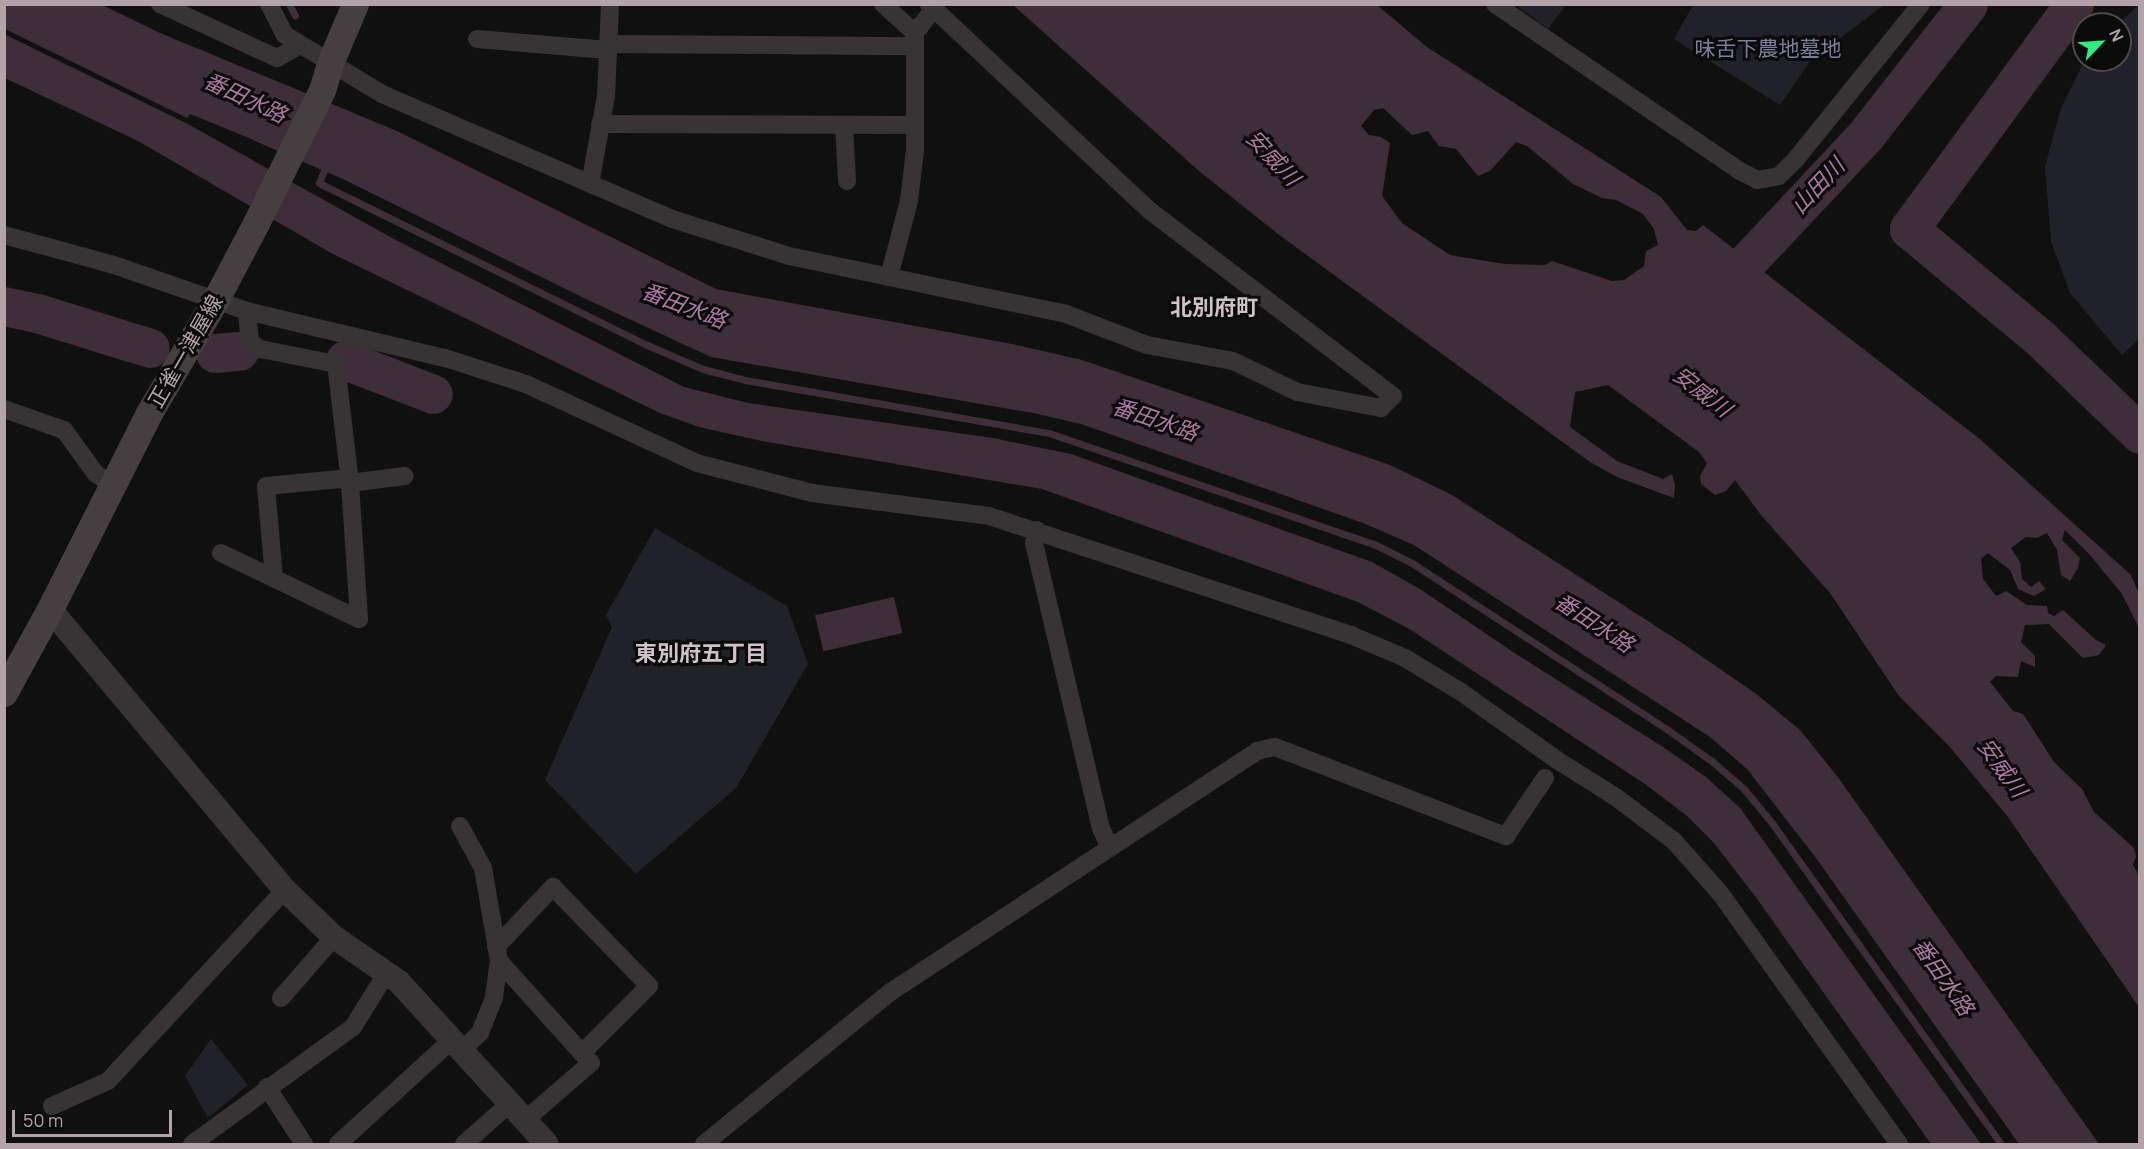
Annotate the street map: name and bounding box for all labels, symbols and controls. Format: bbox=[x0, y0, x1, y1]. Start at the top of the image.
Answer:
north arrow bbox=[2072, 12, 2132, 72]
text: N bbox=[2104, 25, 2129, 45]
park label: 味舌下農地墓地 bbox=[1695, 35, 1841, 61]
water label: 番田水路 bbox=[200, 67, 290, 129]
water label: 安威川 bbox=[1241, 125, 1305, 191]
water label: 山田川 bbox=[1786, 153, 1850, 219]
water label: 番田水路 bbox=[638, 278, 730, 334]
street label: 正雀一津屋線 bbox=[143, 290, 227, 412]
district label: 北別府町 bbox=[1170, 295, 1258, 321]
water label: 安威川 bbox=[1668, 361, 1736, 423]
water label: 番田水路 bbox=[1109, 393, 1201, 447]
water label: 番田水路 bbox=[1550, 588, 1638, 658]
district label: 東別府五丁目 bbox=[635, 641, 767, 667]
water label: 安威川 bbox=[1972, 734, 2032, 802]
water label: 番田水路 bbox=[1907, 933, 1979, 1021]
scale bar bbox=[15, 1098, 176, 1136]
text: 50 m bbox=[23, 1108, 63, 1132]

